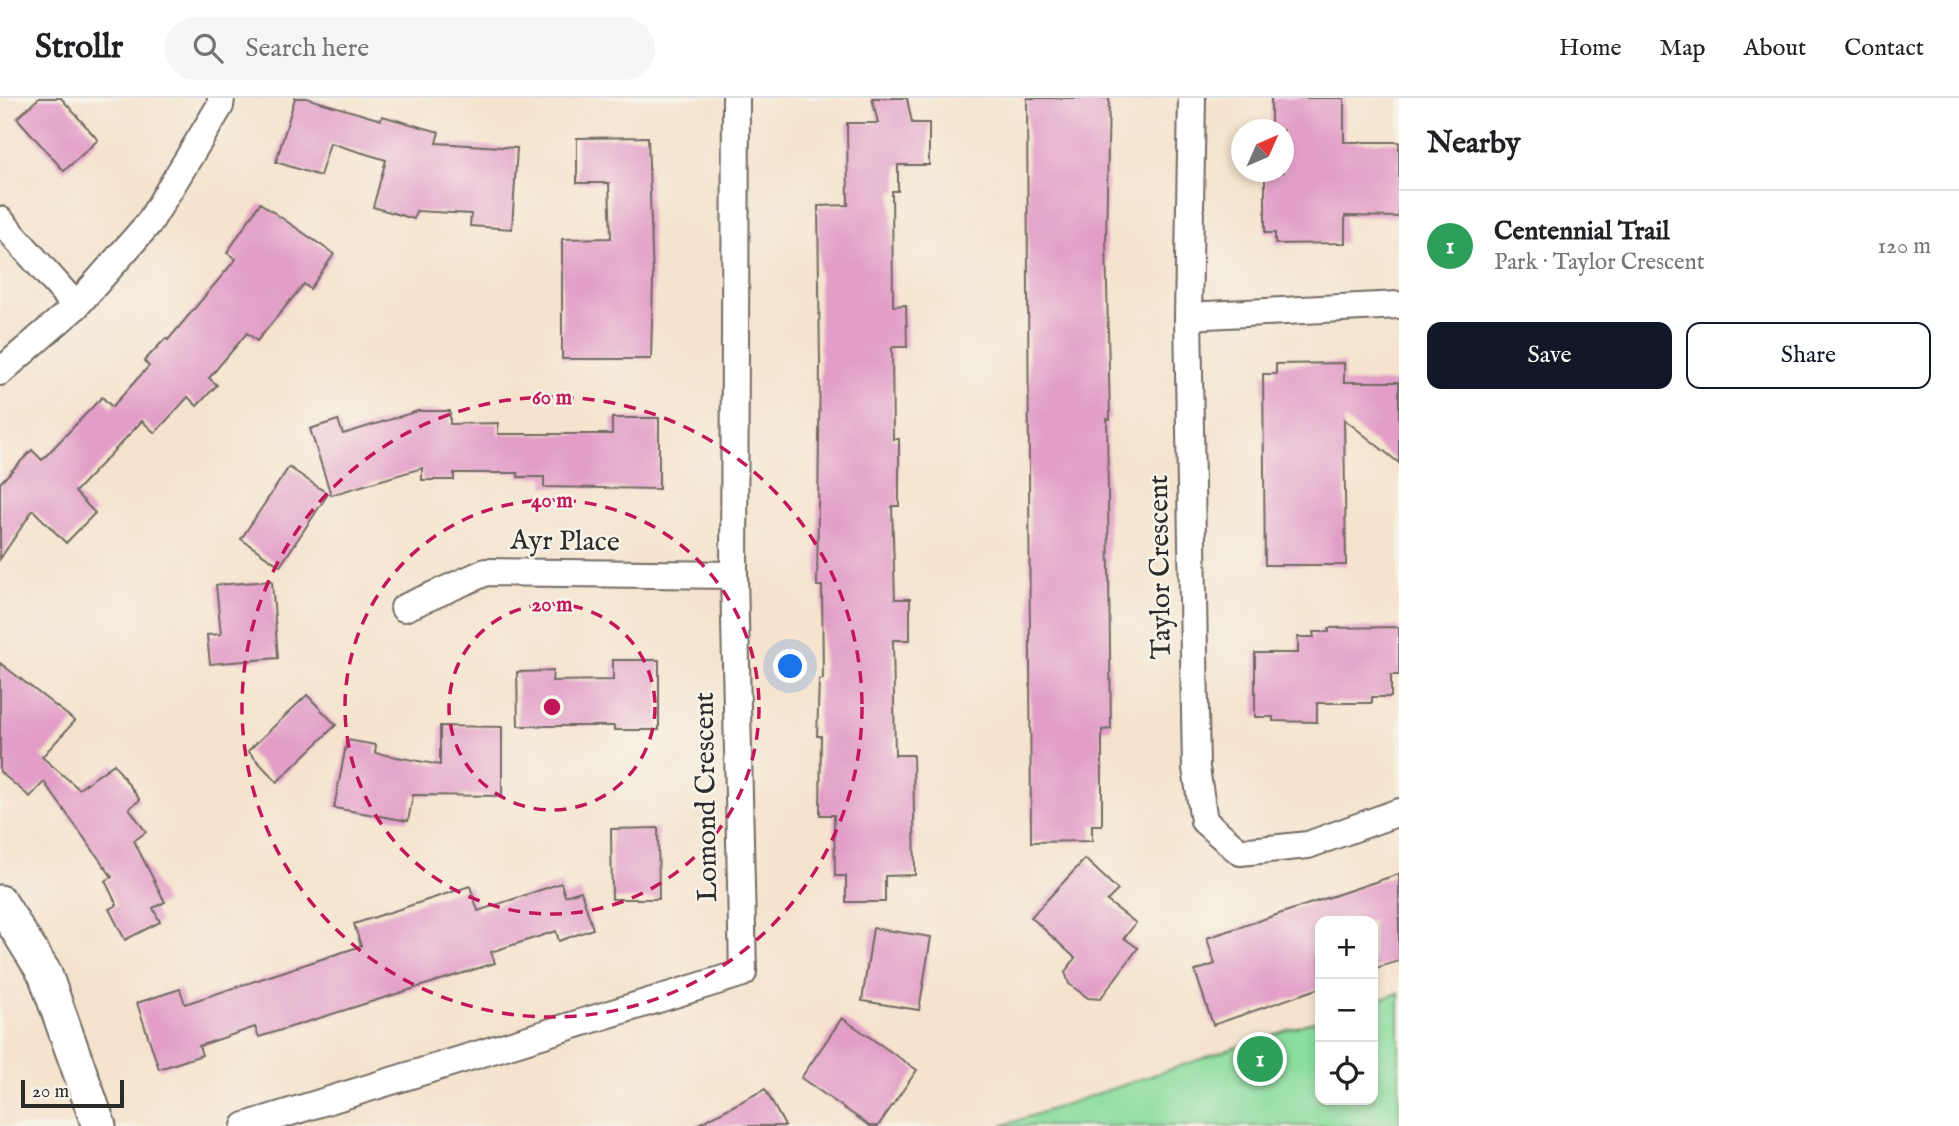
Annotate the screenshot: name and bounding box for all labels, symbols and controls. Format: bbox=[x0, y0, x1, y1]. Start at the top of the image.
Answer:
search box bbox=[165, 17, 655, 80]
text: Strollr bbox=[35, 27, 123, 69]
icon: search bbox=[189, 29, 227, 67]
text: Search here bbox=[245, 32, 369, 65]
text: Home bbox=[1559, 33, 1622, 64]
text: Map bbox=[1660, 33, 1706, 64]
text: About bbox=[1744, 33, 1806, 64]
text: Contact bbox=[1844, 33, 1924, 64]
north arrow bbox=[1231, 119, 1294, 182]
text: Nearby bbox=[1427, 125, 1520, 163]
text: Centennial Trail bbox=[1494, 215, 1670, 248]
text: 1 bbox=[1446, 232, 1454, 261]
text: 120 m bbox=[1878, 232, 1931, 261]
text: Park · Taylor Crescent bbox=[1494, 248, 1705, 277]
button: Save bbox=[1427, 322, 1672, 389]
button: Share bbox=[1686, 322, 1931, 389]
text: 60 m bbox=[532, 385, 573, 412]
street label: Taylor Crescent bbox=[1142, 474, 1180, 660]
text: 40 m bbox=[531, 488, 573, 515]
street label: Ayr Place bbox=[509, 524, 620, 560]
text: 20 m bbox=[532, 592, 573, 619]
your location bbox=[773, 649, 807, 683]
street label: Lomond Crescent bbox=[688, 691, 726, 902]
centre of rings bbox=[540, 695, 564, 719]
map controls bbox=[1315, 916, 1378, 1105]
button: + bbox=[1315, 916, 1378, 979]
button: − bbox=[1315, 979, 1378, 1042]
pin: 1 bbox=[1237, 1033, 1283, 1085]
button: locate bbox=[1315, 1042, 1378, 1105]
scale bar bbox=[21, 1077, 124, 1109]
text: 20 m bbox=[32, 1080, 69, 1104]

